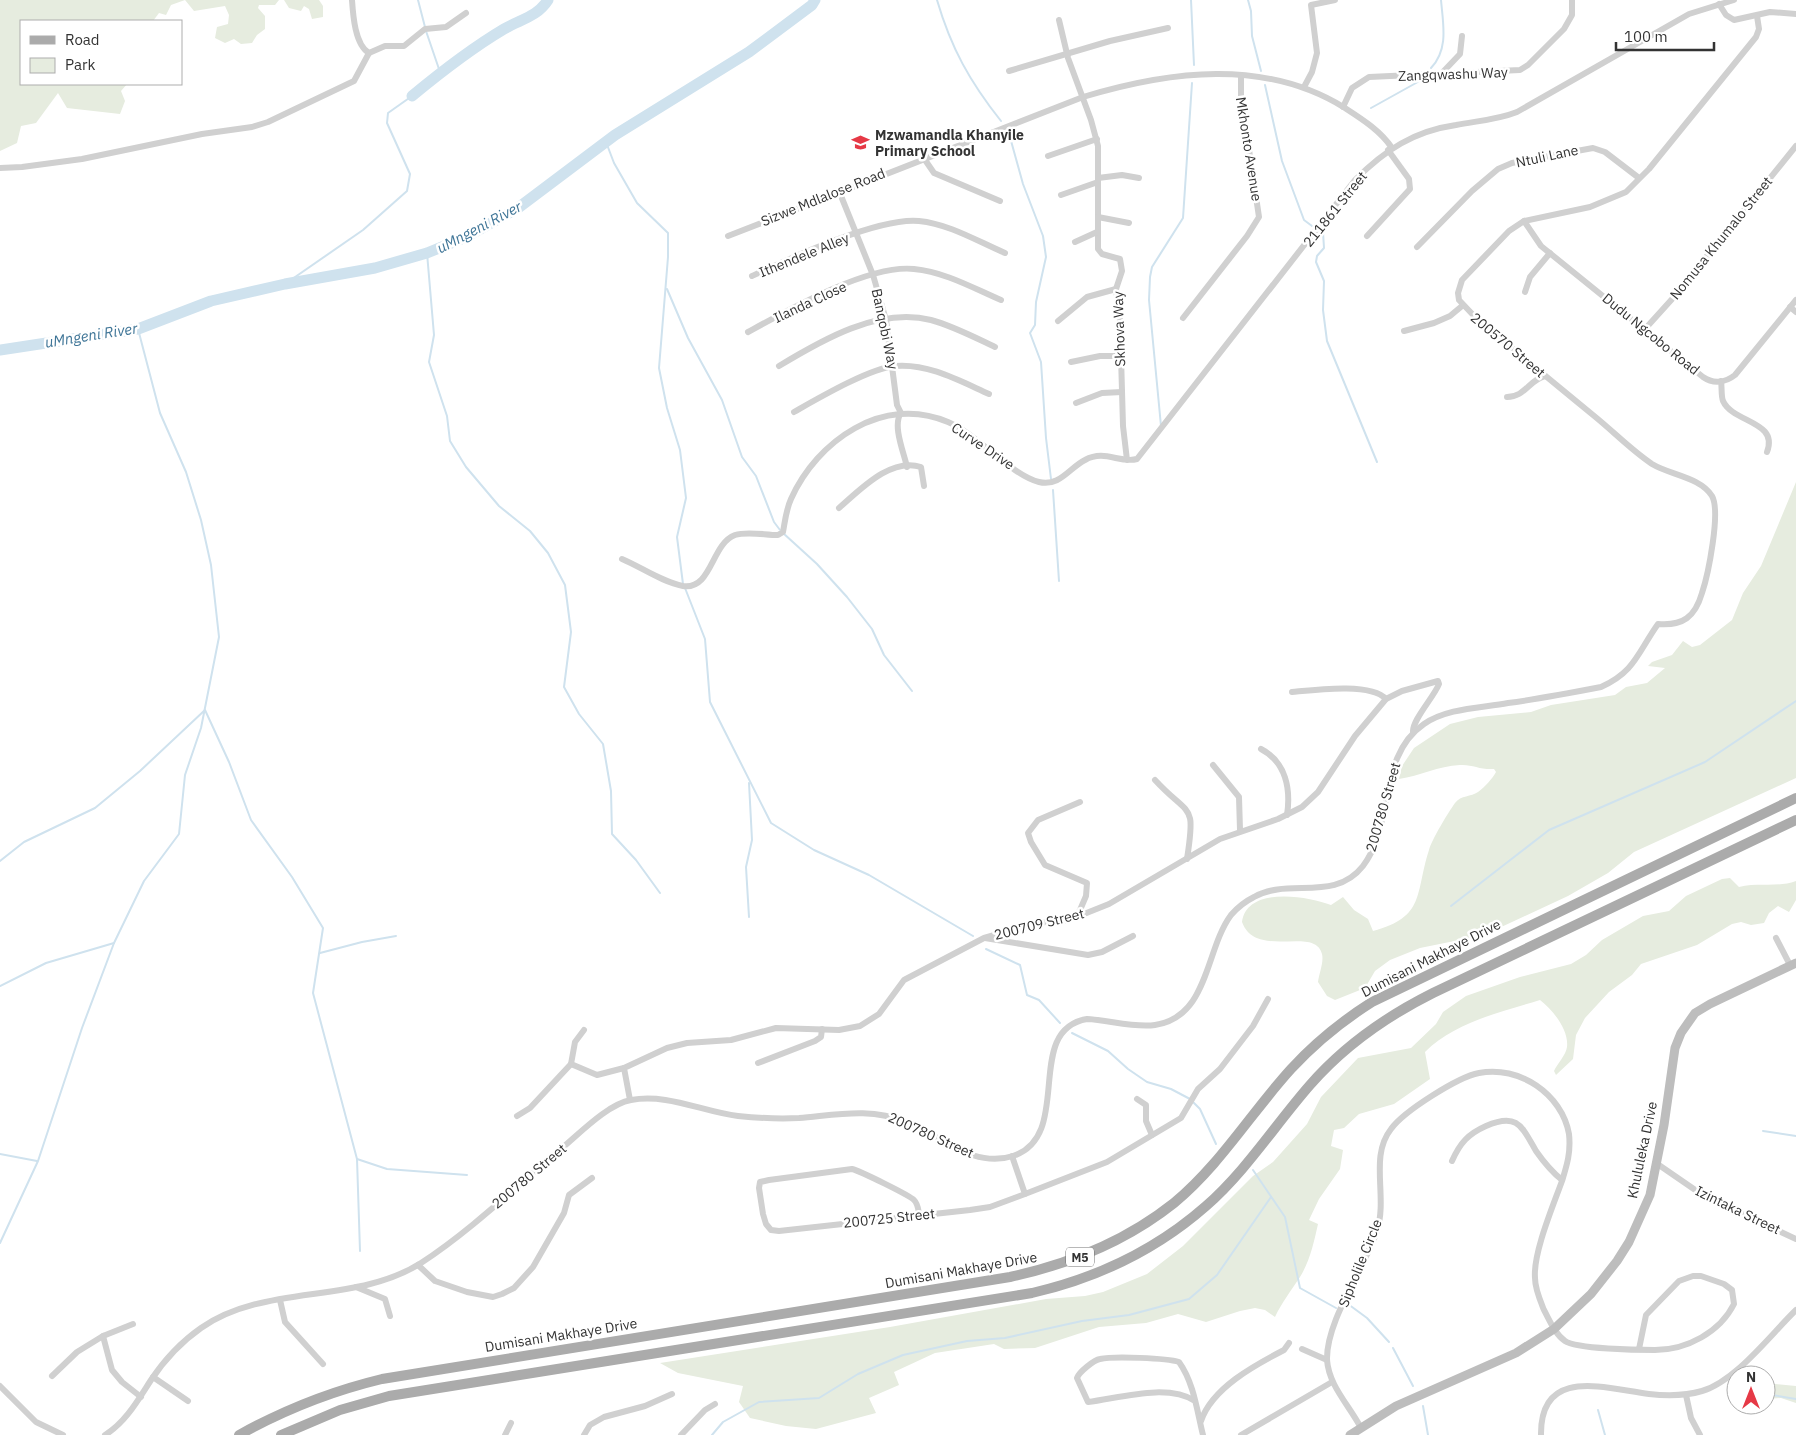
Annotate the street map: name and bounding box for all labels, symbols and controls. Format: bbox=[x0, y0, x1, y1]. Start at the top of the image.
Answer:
legend bbox=[20, 20, 182, 85]
scale bar bbox=[1616, 20, 1714, 52]
text: 100 m bbox=[1624, 27, 1668, 46]
text: Road bbox=[65, 30, 100, 49]
text: Park bbox=[65, 55, 95, 74]
street label: Zangqwashu Way bbox=[1398, 63, 1508, 85]
street label: Mkhonto Avenue bbox=[1232, 96, 1266, 203]
place label: Mzwamandla Khanyile Primary School bbox=[875, 126, 1024, 160]
school or university icon: Mzwamandla Khanyile Primary School bbox=[851, 133, 871, 153]
street label: Ntuli Lane bbox=[1514, 141, 1580, 171]
street label: Sizwe Mdlalose Road bbox=[758, 164, 888, 230]
street label: 211861 Street bbox=[1299, 167, 1371, 250]
street label: Nomusa Khumalo Street bbox=[1666, 173, 1776, 303]
water label: uMngeni River bbox=[433, 196, 525, 257]
street label: Ithendele Alley bbox=[756, 229, 852, 281]
street label: Ilanda Close bbox=[771, 277, 850, 327]
street label: Banqobi Way bbox=[868, 287, 902, 371]
street label: Dudu Ngcobo Road bbox=[1599, 289, 1703, 379]
street label: Skhova Way bbox=[1109, 291, 1129, 367]
street label: 200570 Street bbox=[1467, 309, 1549, 382]
water label: uMngeni River bbox=[43, 318, 139, 352]
street label: Curve Drive bbox=[948, 418, 1018, 474]
street label: 200780 Street bbox=[1362, 760, 1404, 854]
street label: 200709 Street bbox=[992, 904, 1086, 944]
street label: Dumisani Makhaye Drive bbox=[1358, 915, 1504, 1001]
street label: Khululeka Drive bbox=[1623, 1100, 1661, 1200]
street label: 200780 Street bbox=[885, 1108, 977, 1162]
street label: 200780 Street bbox=[488, 1139, 570, 1212]
street label: Izintaka Street bbox=[1693, 1182, 1784, 1238]
street label: 200725 Street bbox=[842, 1204, 936, 1232]
street label: Sipholile Circle bbox=[1334, 1216, 1386, 1310]
street label: Dumisani Makhaye Drive bbox=[884, 1248, 1039, 1292]
road number: M5 bbox=[1066, 1248, 1094, 1266]
street label: Dumisani Makhaye Drive bbox=[483, 1314, 639, 1356]
north arrow bbox=[1726, 1365, 1776, 1415]
text: N bbox=[1746, 1368, 1756, 1386]

